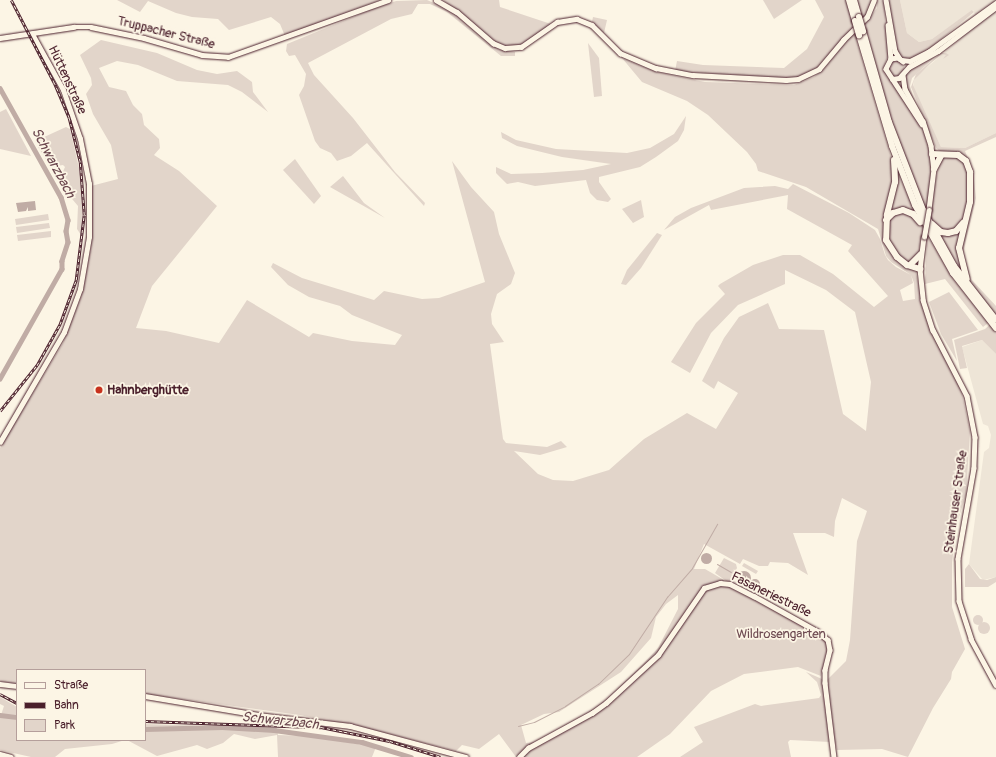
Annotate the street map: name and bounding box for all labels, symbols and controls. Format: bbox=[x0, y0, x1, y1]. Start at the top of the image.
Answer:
street label: Truppacher Straße bbox=[116, 13, 216, 53]
street label: Hüttenstraße bbox=[44, 43, 90, 117]
water label: Schwarzbach bbox=[27, 125, 79, 201]
place label: Hahnberghütte bbox=[107, 382, 189, 398]
marker: Hahnberghütte bbox=[94, 385, 104, 395]
street label: Steinhauser Straße bbox=[941, 449, 971, 555]
street label: Fasaneriestraße bbox=[729, 569, 813, 621]
park label: Wildrosengarten bbox=[736, 626, 826, 642]
legend bbox=[16, 669, 146, 741]
text: Straße bbox=[54, 678, 88, 693]
text: Bahn bbox=[54, 698, 79, 713]
water label: Schwarzbach bbox=[241, 709, 319, 733]
text: Park bbox=[54, 718, 75, 733]

